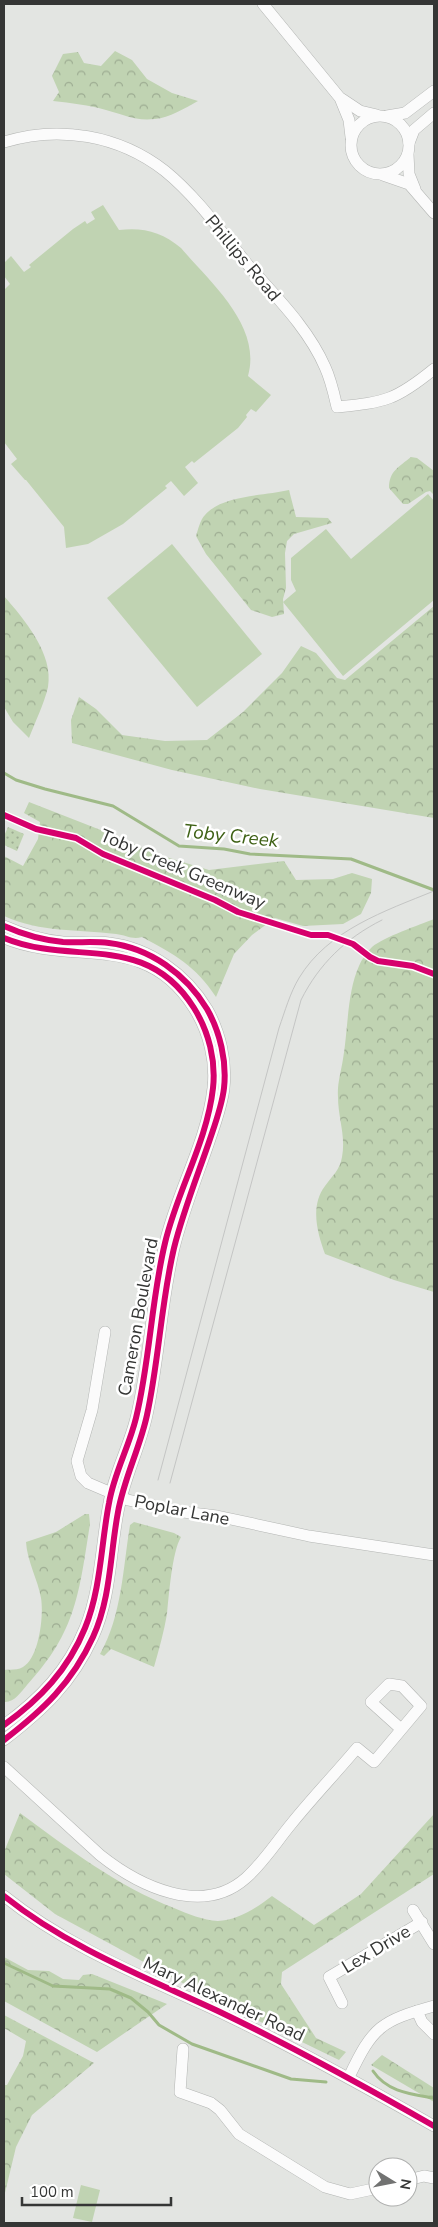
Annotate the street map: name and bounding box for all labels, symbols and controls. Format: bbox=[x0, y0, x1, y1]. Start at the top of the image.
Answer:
street label: Phillips Road bbox=[200, 210, 286, 306]
water label: Toby Creek bbox=[182, 818, 280, 854]
street label: Toby Creek Greenway bbox=[97, 823, 270, 915]
street label: Cameron Boulevard bbox=[112, 1236, 164, 1398]
street label: Poplar Lane bbox=[132, 1489, 232, 1531]
street label: Lex Drive bbox=[337, 1919, 415, 1979]
street label: Mary Alexander Road bbox=[139, 1951, 309, 2047]
north arrow bbox=[368, 2157, 418, 2207]
scale bar bbox=[22, 2174, 171, 2206]
text: N bbox=[395, 2177, 416, 2191]
text: 100 m bbox=[30, 2182, 74, 2202]

